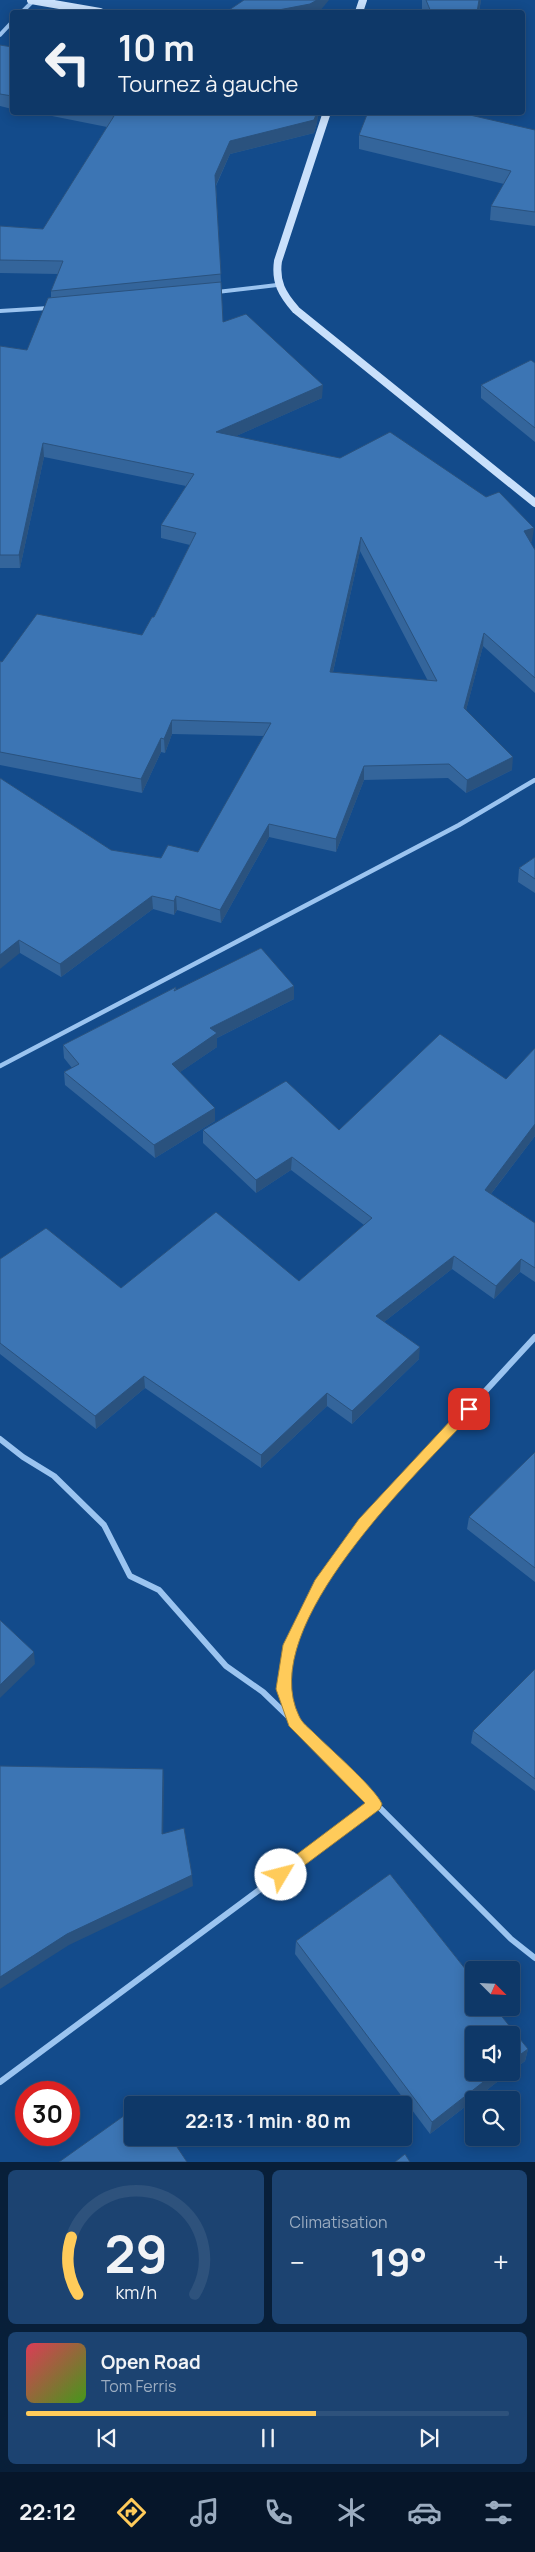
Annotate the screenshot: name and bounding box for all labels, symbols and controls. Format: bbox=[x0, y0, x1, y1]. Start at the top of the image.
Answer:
text: 10 m bbox=[118, 24, 195, 72]
icon: left bbox=[35, 30, 100, 95]
text: Tournez à gauche bbox=[118, 69, 298, 99]
pin bbox=[448, 1388, 490, 1430]
icon: arrive bbox=[455, 1395, 483, 1423]
position arrow bbox=[254, 1848, 306, 1900]
north arrow bbox=[465, 1961, 520, 2016]
map controls bbox=[465, 1961, 520, 2146]
button: sound bbox=[465, 2026, 520, 2081]
speed limit sign: 30 bbox=[15, 2081, 80, 2146]
button: search bbox=[465, 2091, 520, 2146]
text: 22:13 · 1 min · 80 m bbox=[185, 2108, 351, 2134]
text: Climatisation bbox=[290, 2211, 387, 2233]
text: 29 bbox=[104, 2218, 167, 2289]
text: 19° bbox=[370, 2235, 427, 2287]
text: − bbox=[290, 2243, 305, 2281]
text: + bbox=[493, 2243, 509, 2281]
text: km/h bbox=[115, 2280, 157, 2304]
text: Open Road bbox=[101, 2349, 201, 2375]
text: Tom Ferris bbox=[101, 2375, 176, 2397]
icon: previous bbox=[93, 2424, 121, 2452]
icon: pause bbox=[254, 2424, 282, 2452]
icon: next bbox=[415, 2424, 443, 2452]
icon: directions bbox=[114, 2495, 149, 2530]
icon: music bbox=[187, 2495, 222, 2530]
icon: phone bbox=[261, 2495, 296, 2530]
icon: climate bbox=[334, 2495, 369, 2530]
icon: car bbox=[407, 2495, 442, 2530]
icon: filters bbox=[481, 2495, 516, 2530]
text: 22:12 bbox=[19, 2497, 76, 2527]

